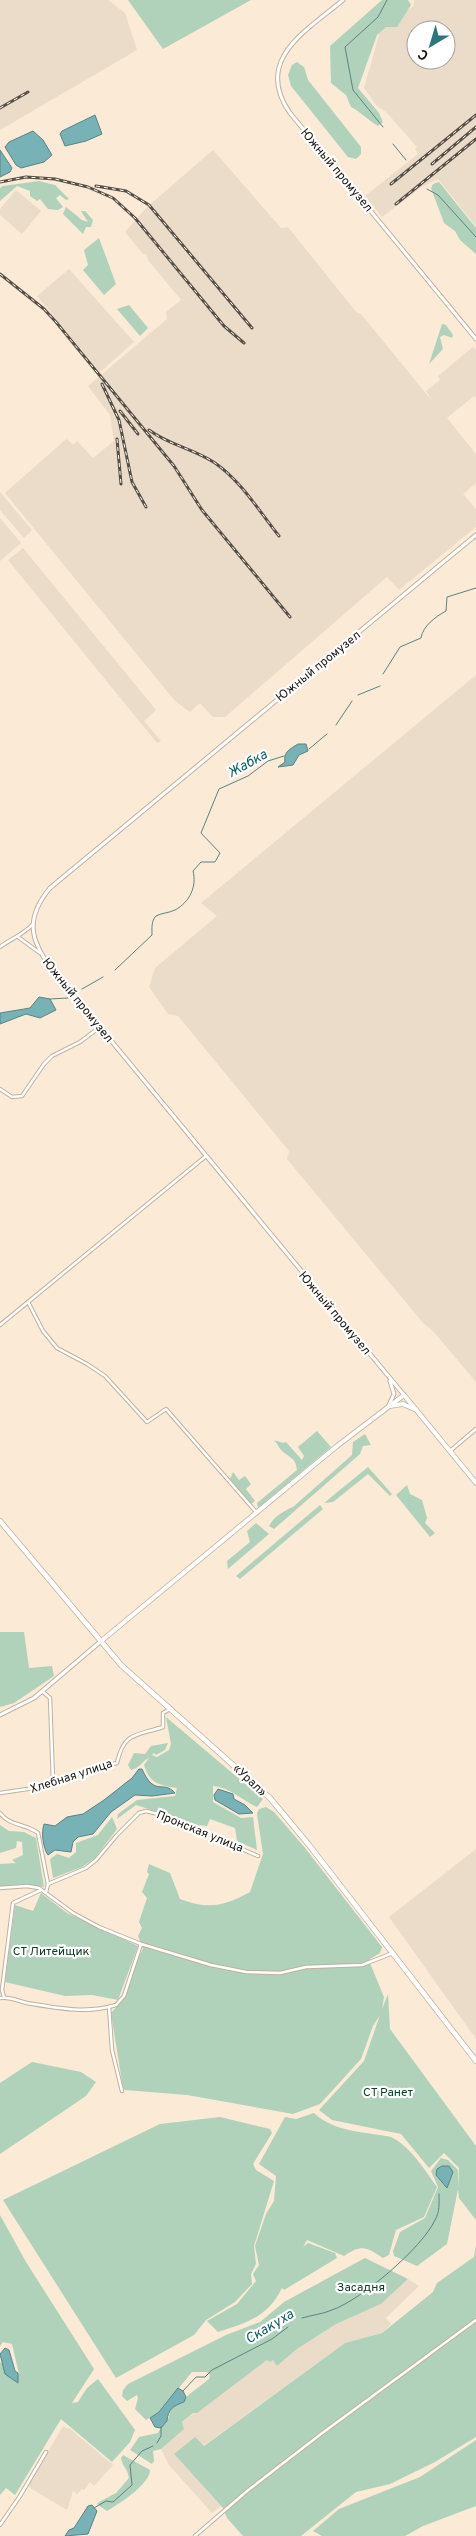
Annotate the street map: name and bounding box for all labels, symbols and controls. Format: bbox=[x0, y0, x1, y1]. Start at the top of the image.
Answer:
north arrow bbox=[406, 20, 456, 70]
text: С bbox=[415, 45, 433, 64]
street label: Южный промузел bbox=[296, 125, 376, 216]
street label: Южный промузел bbox=[273, 628, 364, 706]
water label: Жабка bbox=[225, 746, 271, 782]
street label: Южный промузел bbox=[38, 955, 116, 1046]
street label: Южный промузел bbox=[294, 1268, 374, 1359]
street label: Хлебная улица bbox=[28, 1756, 114, 1798]
street label: «Урал» bbox=[229, 1761, 270, 1800]
street label: Пронская улица bbox=[154, 1807, 245, 1857]
park label: СТ Литейщик bbox=[13, 1944, 89, 1960]
park label: СТ Ранет bbox=[363, 2085, 413, 2101]
park label: Засадня bbox=[337, 2280, 385, 2296]
water label: Скакуха bbox=[243, 2306, 298, 2348]

